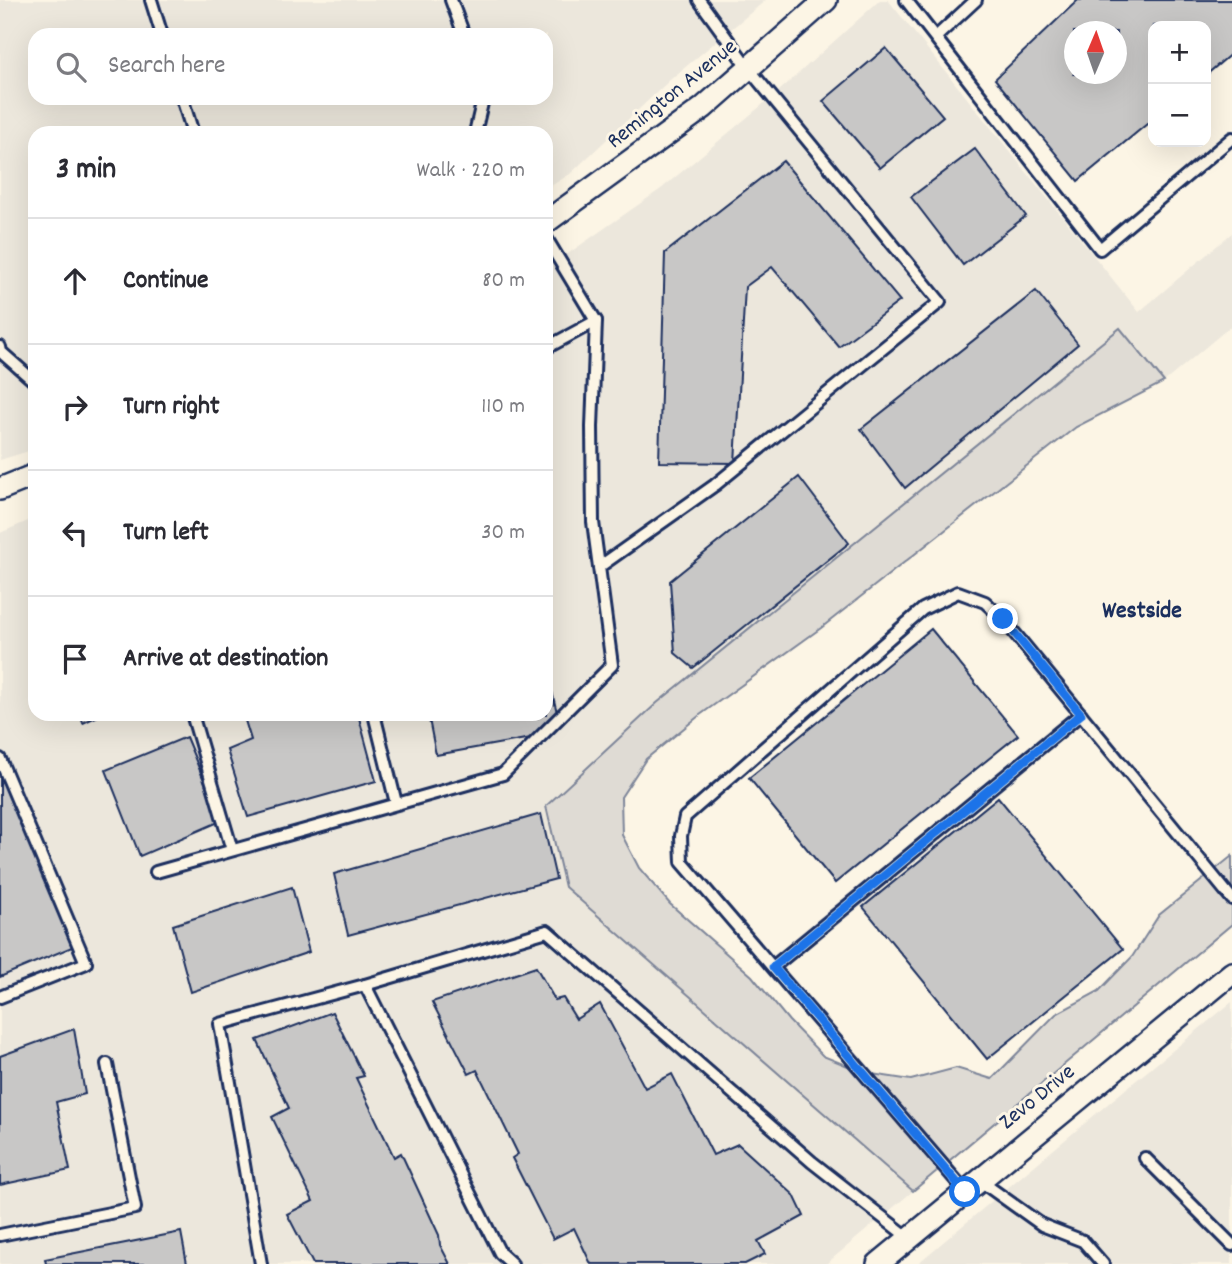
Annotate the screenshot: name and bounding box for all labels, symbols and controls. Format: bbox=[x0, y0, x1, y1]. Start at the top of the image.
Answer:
north arrow bbox=[1064, 21, 1127, 84]
map controls bbox=[1148, 21, 1211, 147]
button: + bbox=[1148, 21, 1211, 84]
search box bbox=[28, 28, 553, 105]
street label: Remington Avenue bbox=[601, 32, 745, 158]
icon: search bbox=[52, 48, 90, 86]
text: Search here bbox=[108, 48, 226, 85]
button: − bbox=[1148, 84, 1211, 147]
text: 3 min bbox=[56, 150, 116, 193]
text: Walk · 220 m bbox=[417, 155, 525, 188]
icon: ahead bbox=[56, 262, 94, 300]
text: Continue bbox=[123, 263, 208, 300]
text: 80 m bbox=[482, 265, 525, 298]
icon: right bbox=[56, 388, 94, 426]
text: Turn right bbox=[123, 389, 220, 426]
text: 110 m bbox=[481, 391, 525, 424]
icon: left bbox=[56, 514, 94, 552]
text: Turn left bbox=[123, 515, 209, 552]
text: 30 m bbox=[481, 517, 525, 550]
district label: Westside bbox=[1102, 595, 1182, 629]
route end bbox=[987, 603, 1018, 634]
icon: arrive bbox=[56, 640, 94, 678]
text: Arrive at destination bbox=[123, 641, 328, 678]
street label: Zevo Drive bbox=[993, 1057, 1083, 1139]
route start bbox=[949, 1176, 980, 1207]

